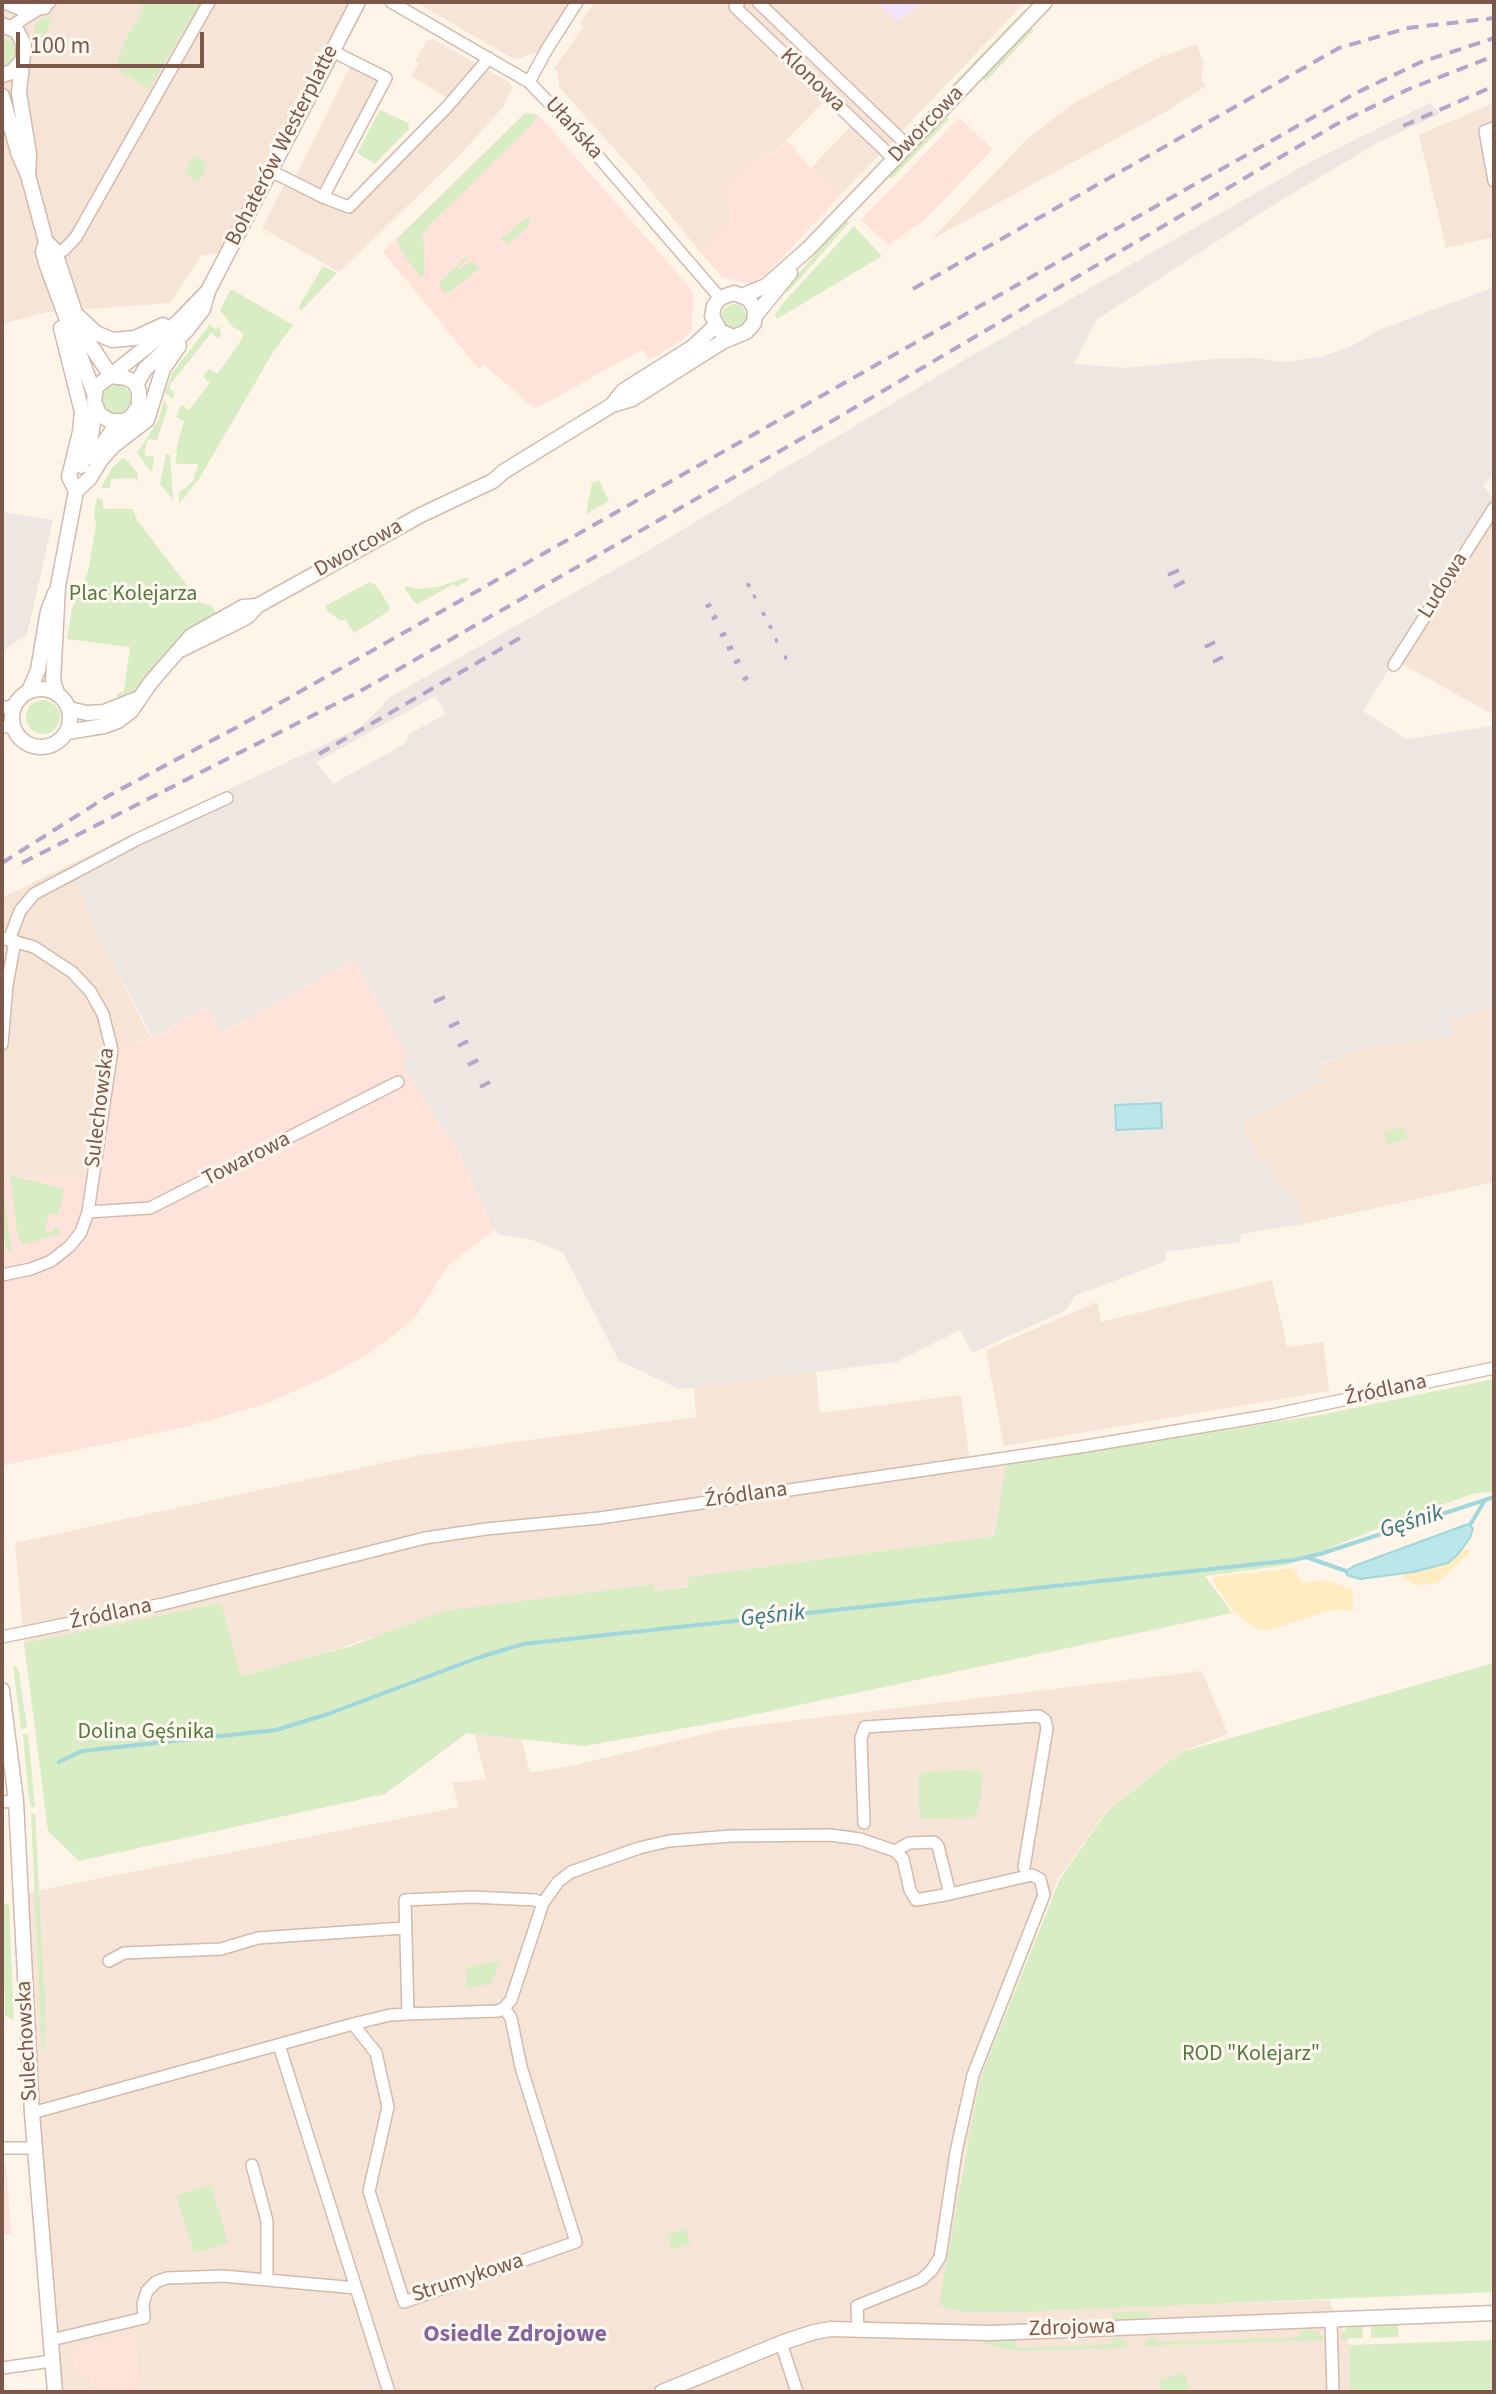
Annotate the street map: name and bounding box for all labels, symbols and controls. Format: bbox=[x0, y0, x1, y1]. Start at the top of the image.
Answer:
scale bar bbox=[20, 16, 208, 66]
text: 100 m bbox=[30, 28, 90, 63]
street label: Bohaterów Westerplatte bbox=[221, 41, 345, 251]
street label: Klonowa bbox=[774, 43, 850, 119]
street label: Dworcowa bbox=[884, 81, 970, 169]
street label: Ułańska bbox=[538, 92, 608, 166]
street label: Dworcowa bbox=[310, 514, 408, 584]
street label: Ludowa bbox=[1413, 548, 1475, 624]
park label: Plac Kolejarza bbox=[69, 582, 197, 608]
street label: Sulechowska bbox=[81, 1046, 121, 1170]
street label: Towarowa bbox=[199, 1127, 295, 1193]
street label: Źródlana bbox=[1343, 1369, 1429, 1413]
street label: Źródlana bbox=[703, 1477, 789, 1515]
water label: Gęśnik bbox=[1377, 1500, 1447, 1546]
street label: Źródlana bbox=[68, 1593, 154, 1637]
water label: Gęśnik bbox=[739, 1599, 807, 1635]
park label: Dolina Gęśnika bbox=[78, 1720, 214, 1746]
street label: Sulechowska bbox=[12, 1980, 44, 2102]
park label: ROD "Kolejarz" bbox=[1182, 2042, 1320, 2068]
street label: Strumykowa bbox=[409, 2249, 527, 2309]
street label: Zdrojowa bbox=[1028, 2314, 1116, 2344]
district label: Osiedle Zdrojowe bbox=[423, 2322, 607, 2350]

